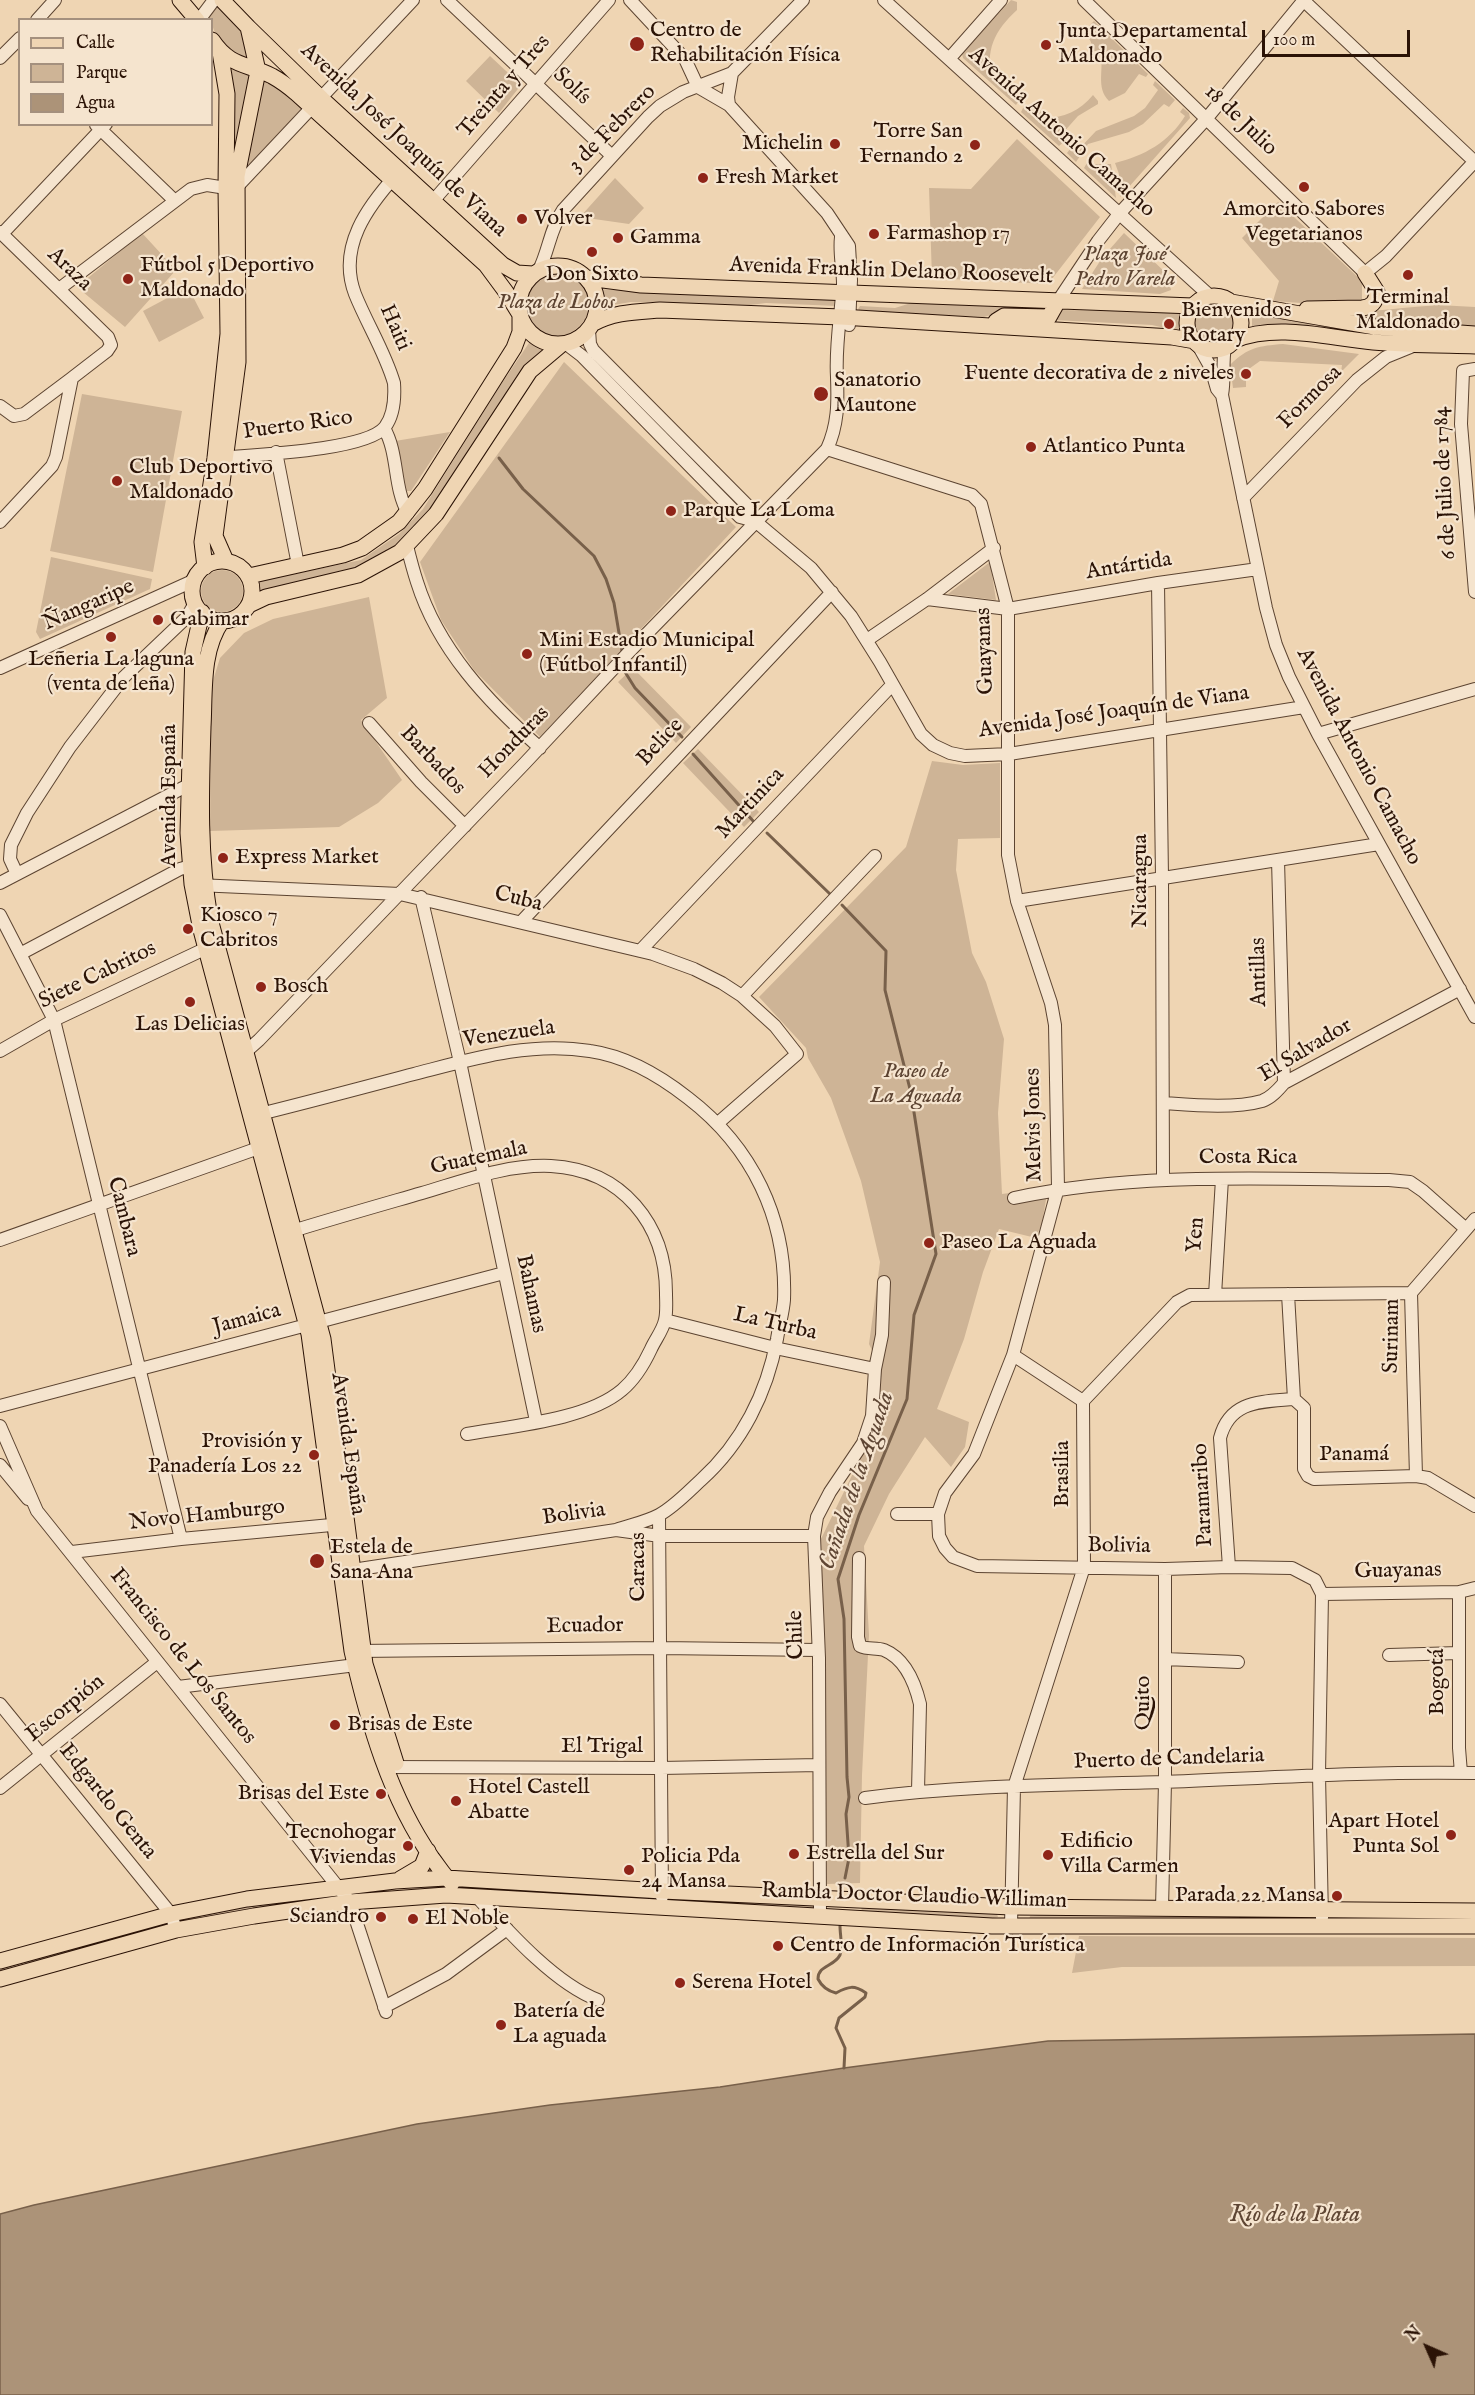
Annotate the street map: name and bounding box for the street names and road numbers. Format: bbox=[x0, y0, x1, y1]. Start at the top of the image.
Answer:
street label: Treinta y Tres bbox=[453, 30, 557, 144]
street label: Avenida José Joaquín de Viana bbox=[294, 38, 512, 244]
street label: Avenida Antonio Camacho bbox=[962, 42, 1160, 224]
street label: Solís bbox=[546, 63, 596, 111]
street label: 3 de Febrero bbox=[564, 80, 662, 178]
street label: 18 de Julio bbox=[1198, 80, 1282, 162]
street label: Araza bbox=[41, 242, 97, 298]
street label: Avenida Franklin Delano Roosevelt bbox=[729, 253, 1053, 291]
street label: Haiti bbox=[372, 301, 416, 355]
street label: Formosa bbox=[1274, 361, 1348, 435]
street label: Puerto Rico bbox=[242, 405, 354, 447]
street label: 6 de Julio de 1784 bbox=[1429, 406, 1463, 560]
street label: Antártida bbox=[1084, 547, 1174, 587]
street label: Ñangaripe bbox=[39, 574, 139, 638]
street label: Guayanas bbox=[971, 607, 1001, 695]
street label: Avenida Antonio Camacho bbox=[1289, 644, 1427, 870]
street label: Avenida José Joaquín de Viana bbox=[977, 681, 1251, 745]
street label: Honduras bbox=[474, 701, 556, 785]
street label: Belice bbox=[632, 714, 690, 772]
street label: Barbados bbox=[393, 721, 471, 801]
street label: Avenida España bbox=[157, 724, 183, 868]
street label: Martinica bbox=[711, 763, 791, 845]
street label: Nicaragua bbox=[1128, 834, 1154, 928]
street label: Cuba bbox=[491, 881, 545, 919]
street label: Siete Cabritos bbox=[35, 936, 161, 1016]
street label: Antillas bbox=[1246, 937, 1274, 1007]
street label: El Salvador bbox=[1255, 1013, 1357, 1089]
street label: Venezuela bbox=[461, 1015, 557, 1055]
street label: Melvis Jones bbox=[1021, 1068, 1049, 1182]
street label: Guatemala bbox=[428, 1136, 530, 1182]
street label: Costa Rica bbox=[1199, 1145, 1297, 1171]
street label: Cambara bbox=[100, 1175, 146, 1259]
street label: Yen bbox=[1183, 1216, 1211, 1254]
street label: Bahamas bbox=[509, 1252, 551, 1336]
street label: Jamaica bbox=[210, 1298, 284, 1342]
street label: Surinam bbox=[1379, 1298, 1407, 1374]
street label: La Turba bbox=[731, 1303, 819, 1347]
street label: Avenida España bbox=[324, 1371, 370, 1517]
street label: Brasilia bbox=[1050, 1440, 1076, 1508]
street label: Panamá bbox=[1319, 1442, 1389, 1468]
street label: Paramaribo bbox=[1188, 1443, 1220, 1547]
street label: Novo Hamburgo bbox=[128, 1495, 286, 1537]
street label: Bolivia bbox=[541, 1498, 607, 1532]
street label: Caracas bbox=[626, 1532, 652, 1602]
street label: Bolivia bbox=[1087, 1533, 1151, 1561]
street label: Guayanas bbox=[1354, 1558, 1442, 1586]
street label: Francisco de Los Santos bbox=[103, 1564, 261, 1750]
street label: Chile bbox=[783, 1610, 811, 1660]
street label: Ecuador bbox=[546, 1613, 624, 1641]
street label: Bogotá bbox=[1425, 1648, 1451, 1716]
street label: Escorpión bbox=[21, 1669, 111, 1749]
street label: Quito bbox=[1131, 1676, 1157, 1730]
street label: El Trigal bbox=[561, 1734, 643, 1760]
street label: Edgardo Genta bbox=[52, 1739, 162, 1865]
street label: Puerto de Candelaria bbox=[1073, 1743, 1265, 1777]
street label: Rambla Doctor Claudio Williman bbox=[761, 1878, 1067, 1916]

